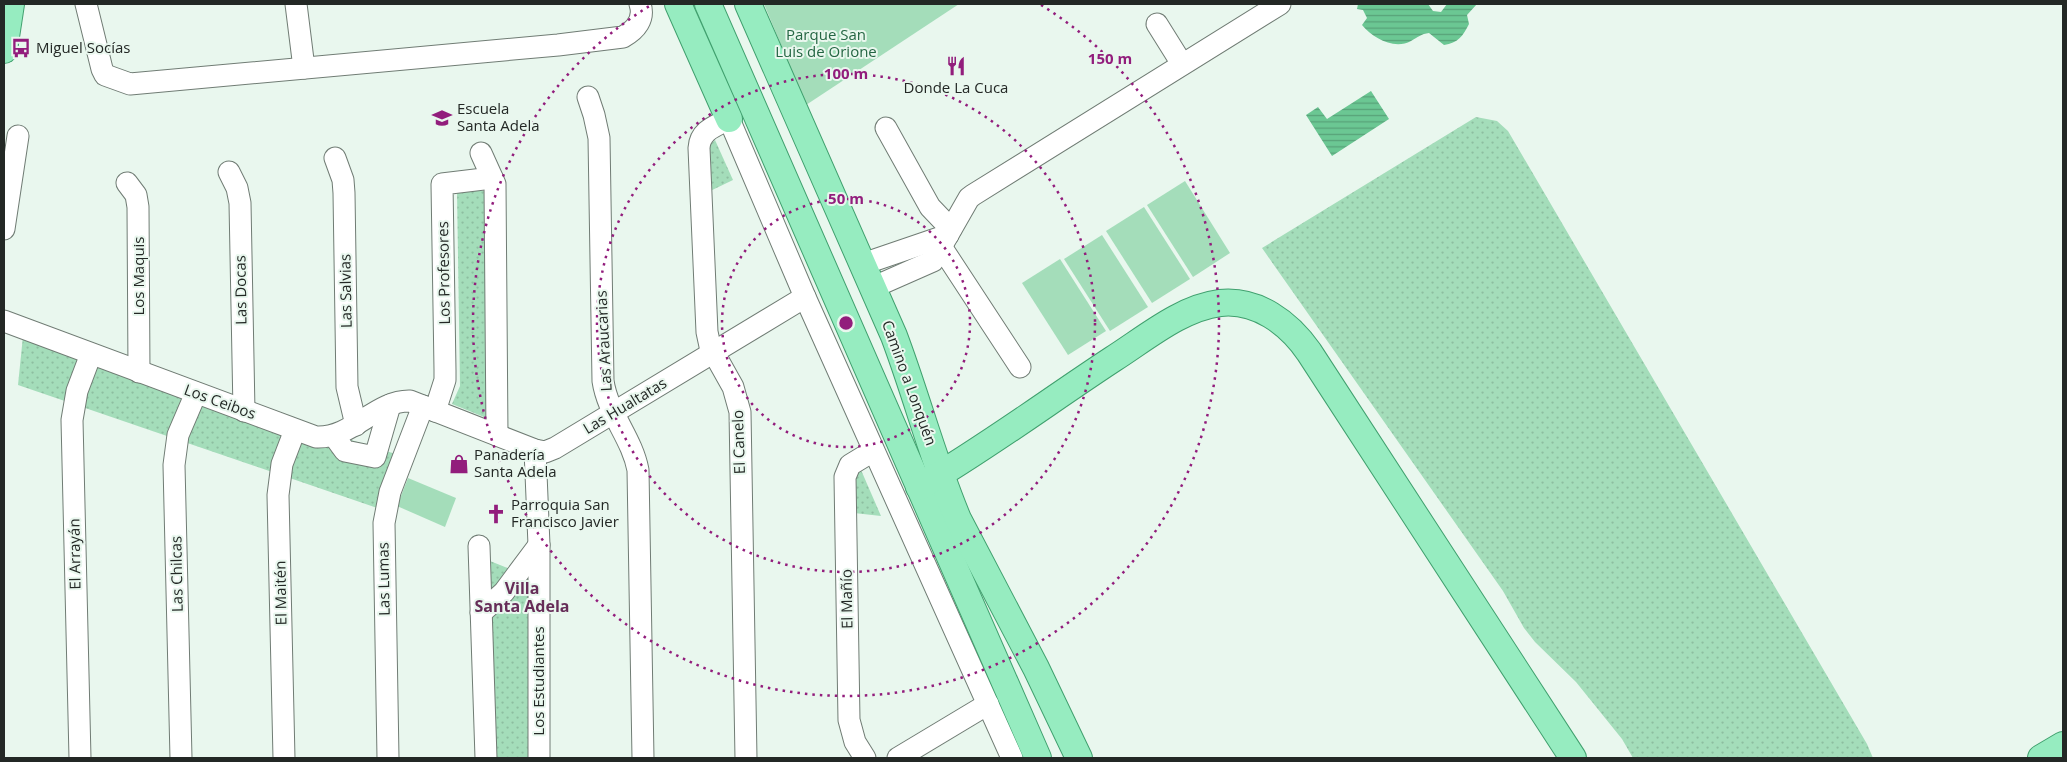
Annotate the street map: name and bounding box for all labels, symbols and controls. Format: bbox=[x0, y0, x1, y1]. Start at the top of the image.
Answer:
park label: Parque San Luis de Orione bbox=[775, 24, 877, 61]
bus stop icon: Miguel Socías bbox=[10, 37, 32, 59]
place label: Miguel Socías bbox=[36, 37, 130, 57]
text: 150 m bbox=[1088, 48, 1132, 68]
restaurant icon: Donde La Cuca bbox=[945, 55, 967, 77]
text: 100 m bbox=[824, 63, 868, 83]
place label: Donde La Cuca bbox=[904, 77, 1008, 97]
place label: Escuela Santa Adela bbox=[457, 98, 540, 135]
school or university icon: Escuela Santa Adela bbox=[431, 107, 453, 129]
text: 50 m bbox=[828, 188, 864, 208]
street label: Los Profesores bbox=[432, 221, 454, 325]
street label: Los Maquis bbox=[128, 236, 148, 316]
street label: Las Salvias bbox=[334, 254, 356, 328]
street label: Las Docas bbox=[229, 255, 251, 325]
street label: Las Araucarias bbox=[590, 290, 616, 392]
centre of rings bbox=[837, 314, 855, 332]
street label: Camino a Lonquén bbox=[878, 317, 942, 448]
street label: Las Hualtatas bbox=[579, 372, 670, 438]
street label: Los Ceibos bbox=[182, 379, 259, 423]
street label: El Canelo bbox=[727, 410, 749, 474]
place label: Panadería Santa Adela bbox=[474, 444, 557, 481]
shop icon: Panadería Santa Adela bbox=[448, 453, 470, 475]
place label: Parroquia San Francisco Javier bbox=[511, 494, 619, 531]
church icon: Parroquia San Francisco Javier bbox=[485, 503, 507, 525]
street label: El Arrayán bbox=[63, 518, 85, 590]
street label: Las Chilcas bbox=[165, 536, 187, 612]
street label: Las Lumas bbox=[372, 542, 394, 616]
street label: El Maitén bbox=[269, 561, 291, 625]
street label: El Mañío bbox=[835, 569, 857, 629]
district label: Villa Santa Adela bbox=[475, 577, 569, 617]
street label: Los Estudiantes bbox=[528, 626, 548, 736]

